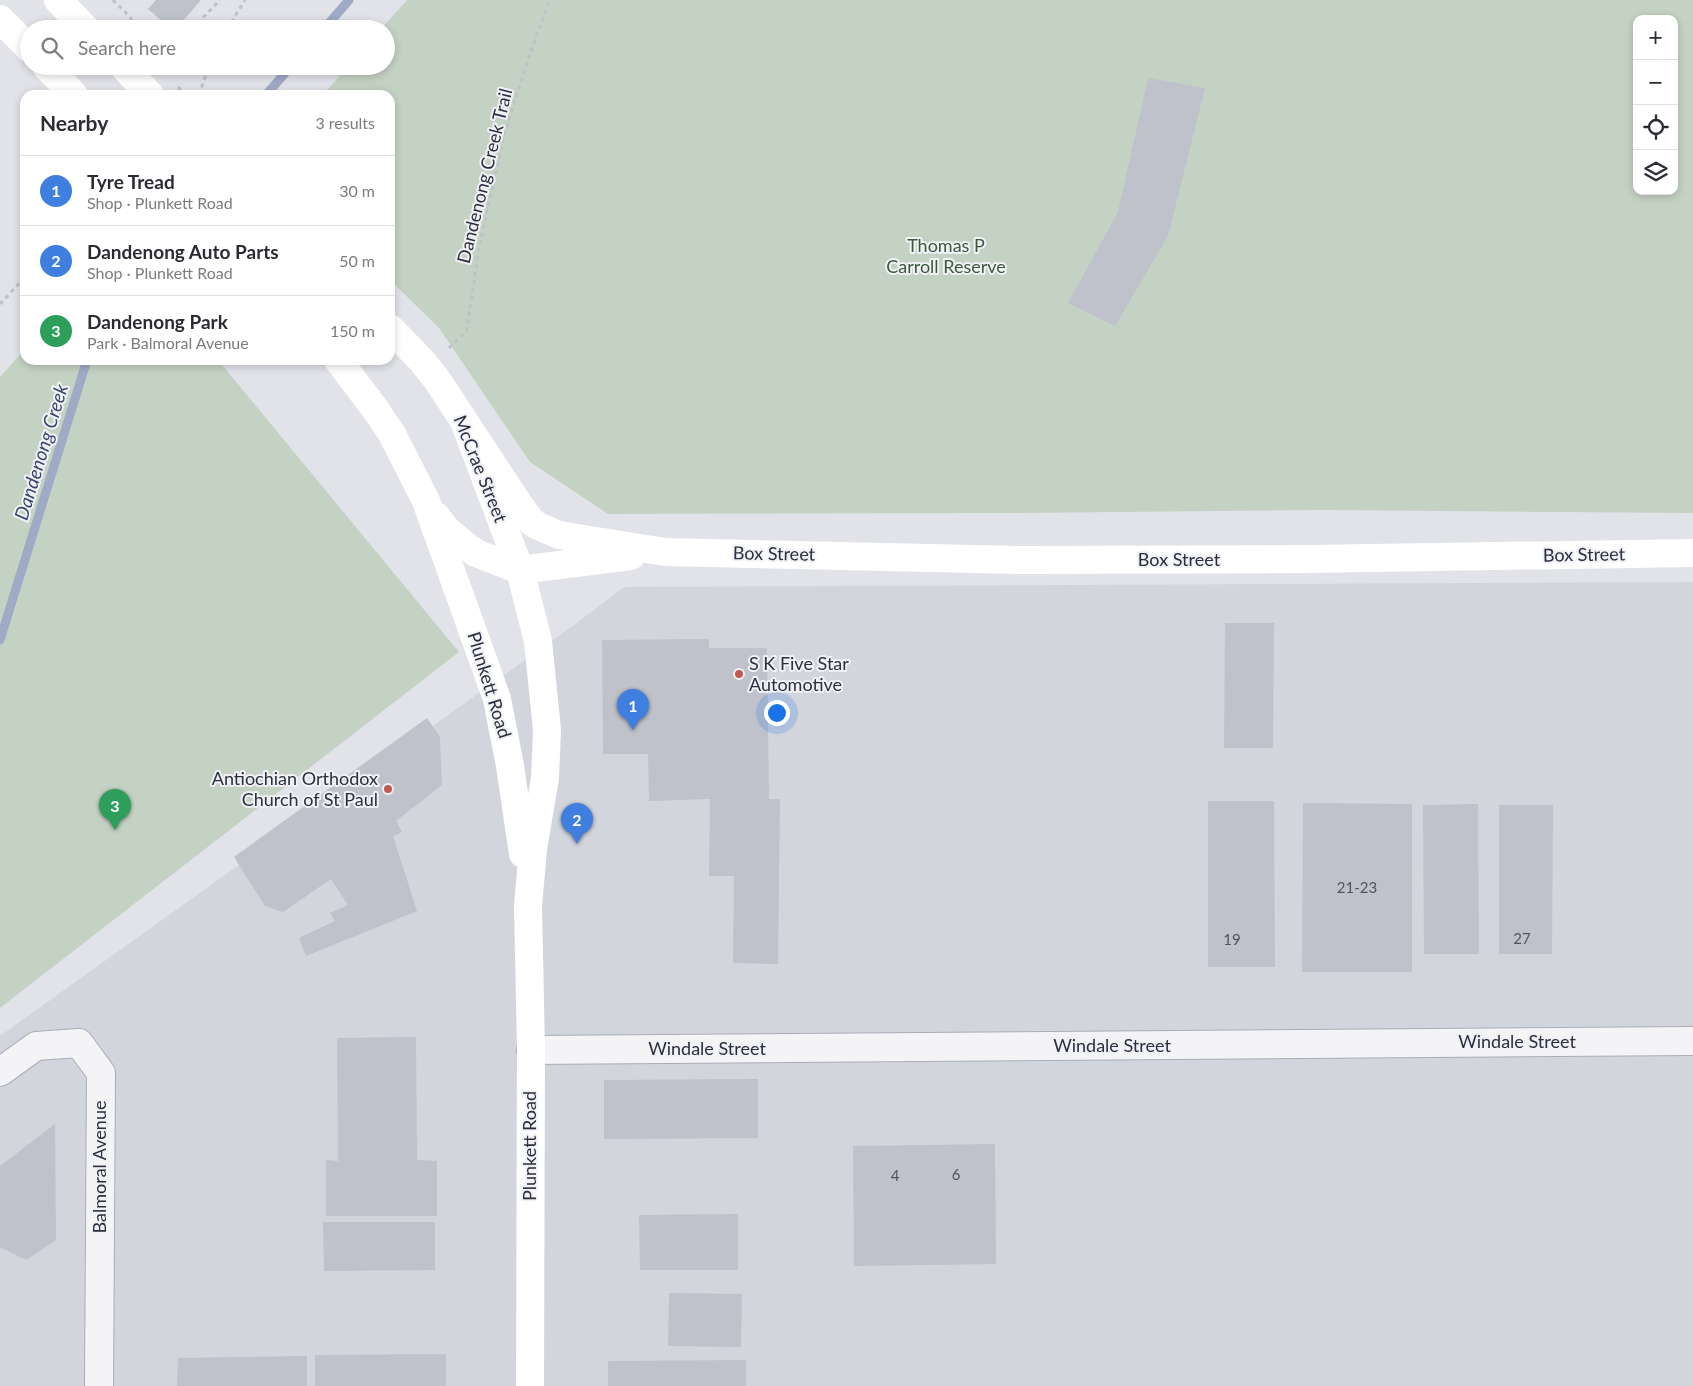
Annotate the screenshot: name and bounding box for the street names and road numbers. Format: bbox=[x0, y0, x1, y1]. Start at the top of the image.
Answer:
street label: Dandenong Creek Trail bbox=[452, 86, 516, 265]
street label: McCrae Street bbox=[449, 412, 513, 526]
street label: Box Street bbox=[733, 541, 816, 565]
street label: Box Street bbox=[1543, 542, 1626, 566]
street label: Box Street bbox=[1138, 548, 1221, 570]
street label: Plunkett Road bbox=[463, 629, 517, 741]
street label: Windale Street bbox=[1458, 1030, 1576, 1052]
street label: Windale Street bbox=[1053, 1034, 1171, 1056]
street label: Windale Street bbox=[648, 1037, 766, 1059]
street label: Plunkett Road bbox=[518, 1091, 540, 1201]
street label: Balmoral Avenue bbox=[88, 1101, 110, 1233]

